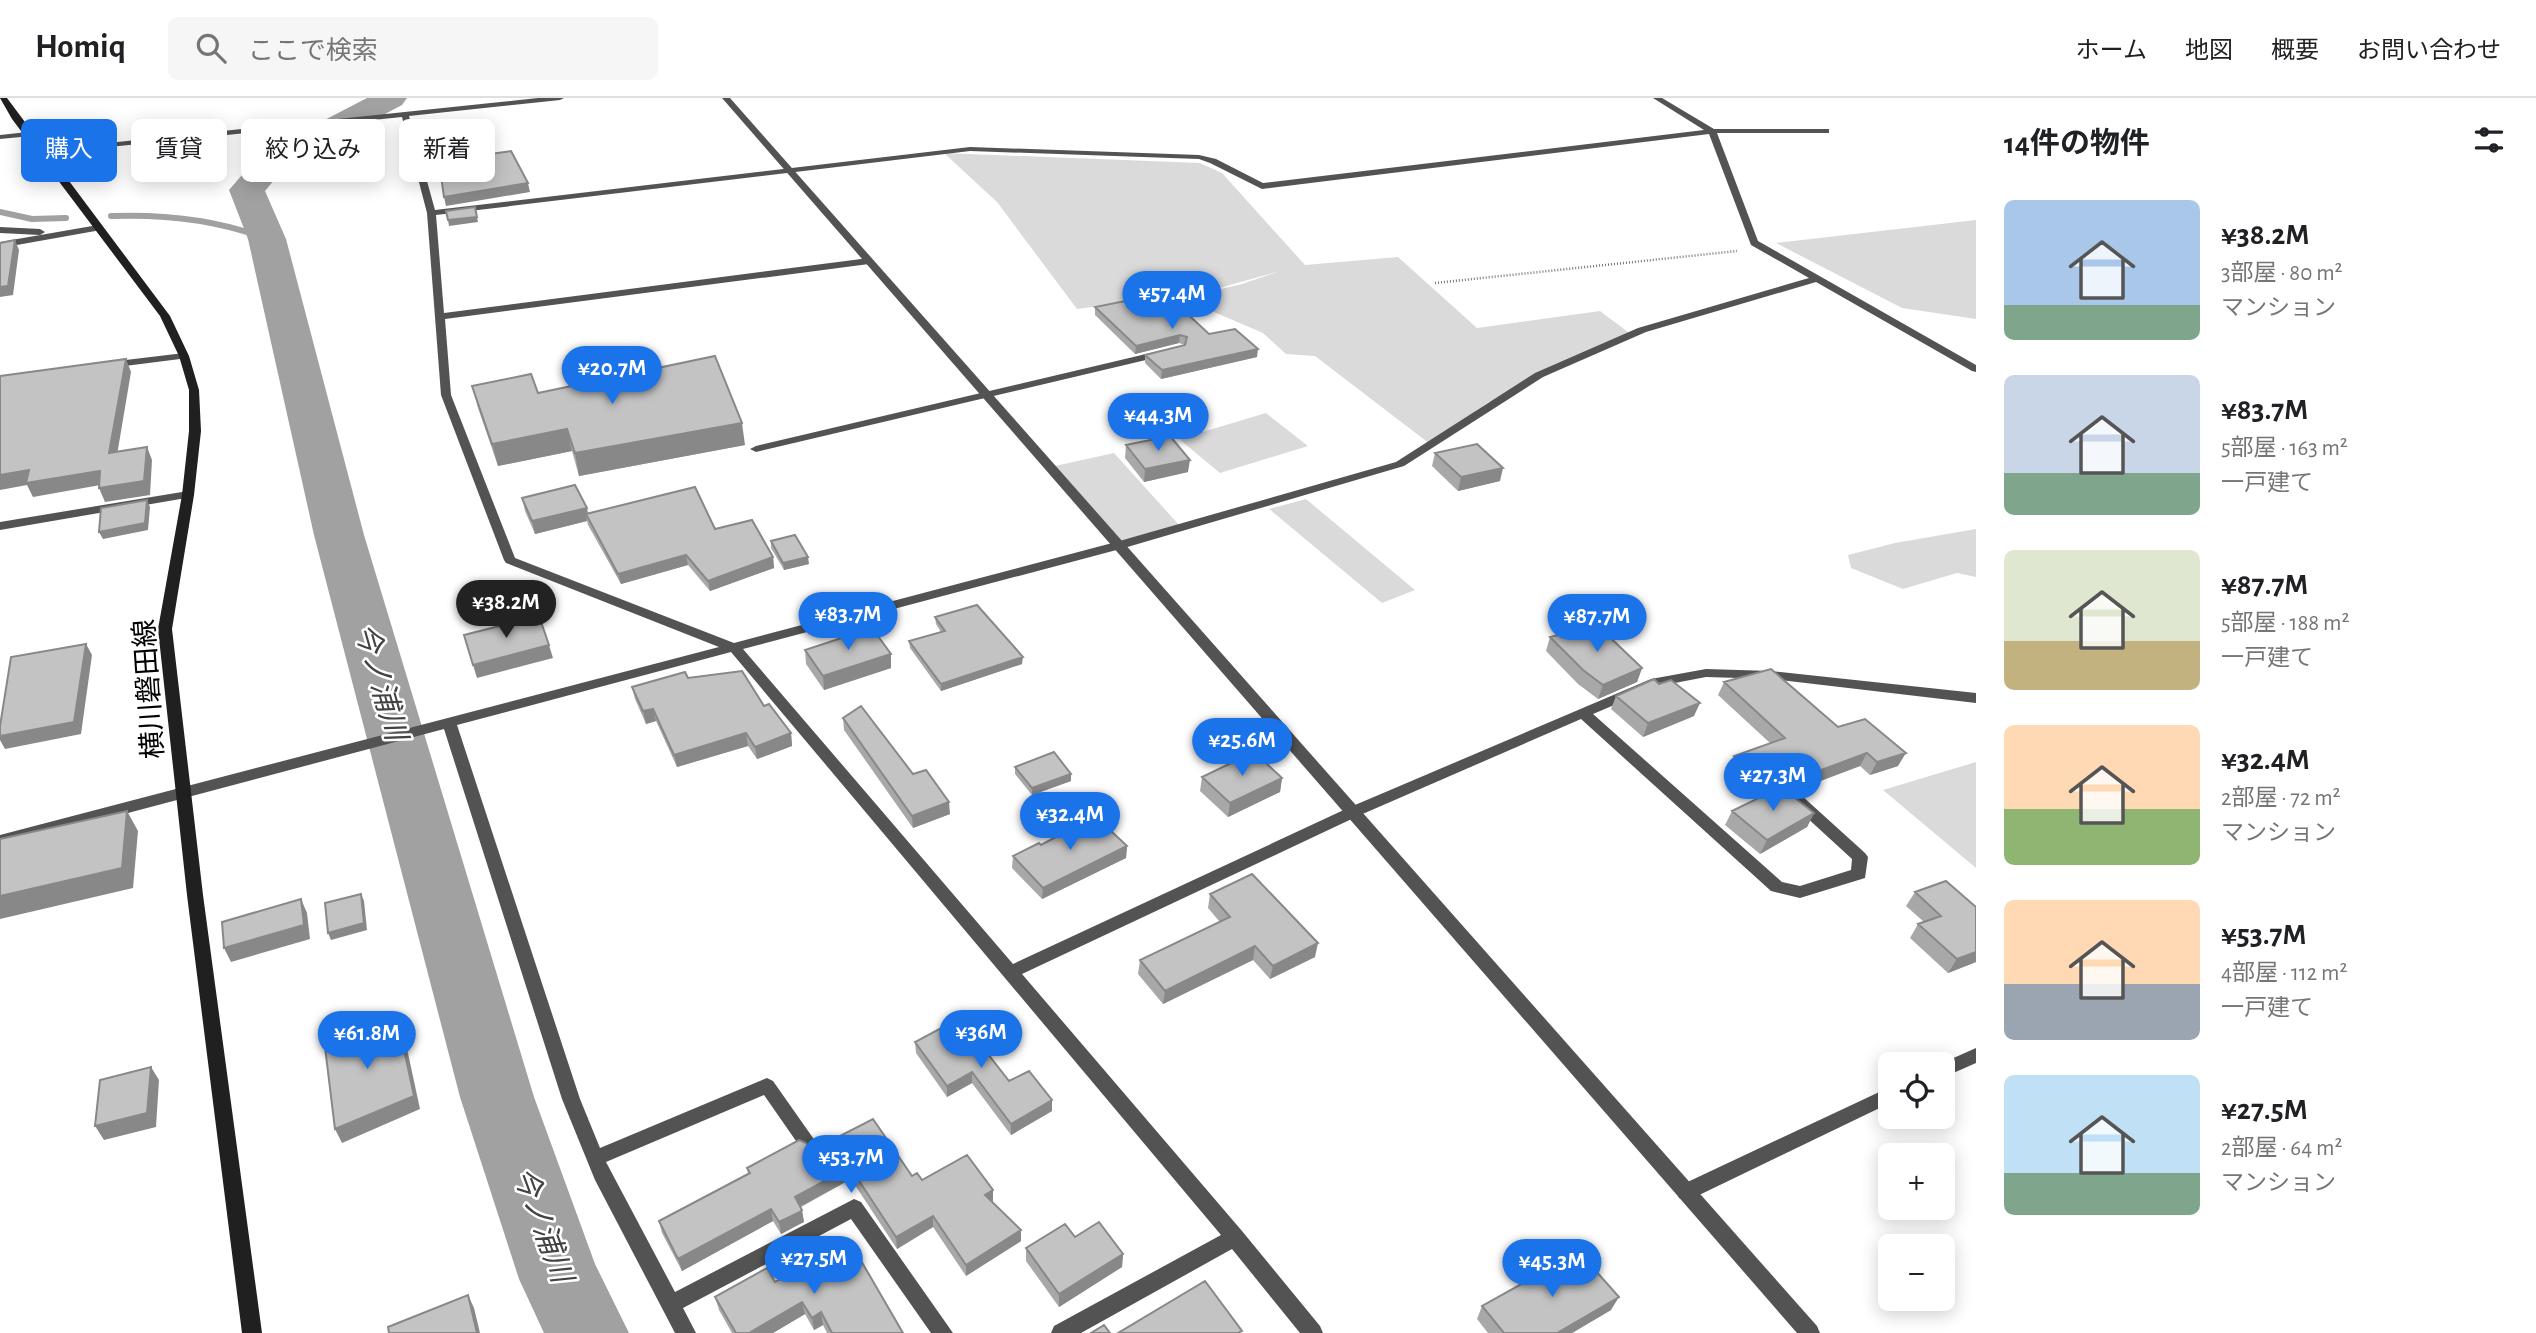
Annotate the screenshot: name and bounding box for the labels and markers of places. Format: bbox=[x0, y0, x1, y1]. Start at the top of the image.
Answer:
pin: ¥57.4M bbox=[1115, 272, 1229, 331]
pin: ¥20.7M bbox=[555, 346, 669, 406]
pin: ¥44.3M bbox=[1101, 394, 1215, 453]
pin: ¥38.2M bbox=[449, 580, 563, 640]
pin: ¥83.7M bbox=[791, 592, 905, 652]
pin: ¥87.7M bbox=[1540, 594, 1654, 654]
pin: ¥25.6M bbox=[1185, 718, 1299, 778]
pin: ¥27.3M bbox=[1716, 754, 1830, 813]
pin: ¥32.4M bbox=[1013, 792, 1127, 852]
pin: ¥36M bbox=[940, 1010, 1022, 1070]
pin: ¥61.8M bbox=[310, 1012, 424, 1071]
pin: ¥53.7M bbox=[794, 1136, 908, 1195]
pin: ¥27.5M bbox=[757, 1236, 871, 1296]
pin: ¥45.3M bbox=[1495, 1240, 1609, 1299]

